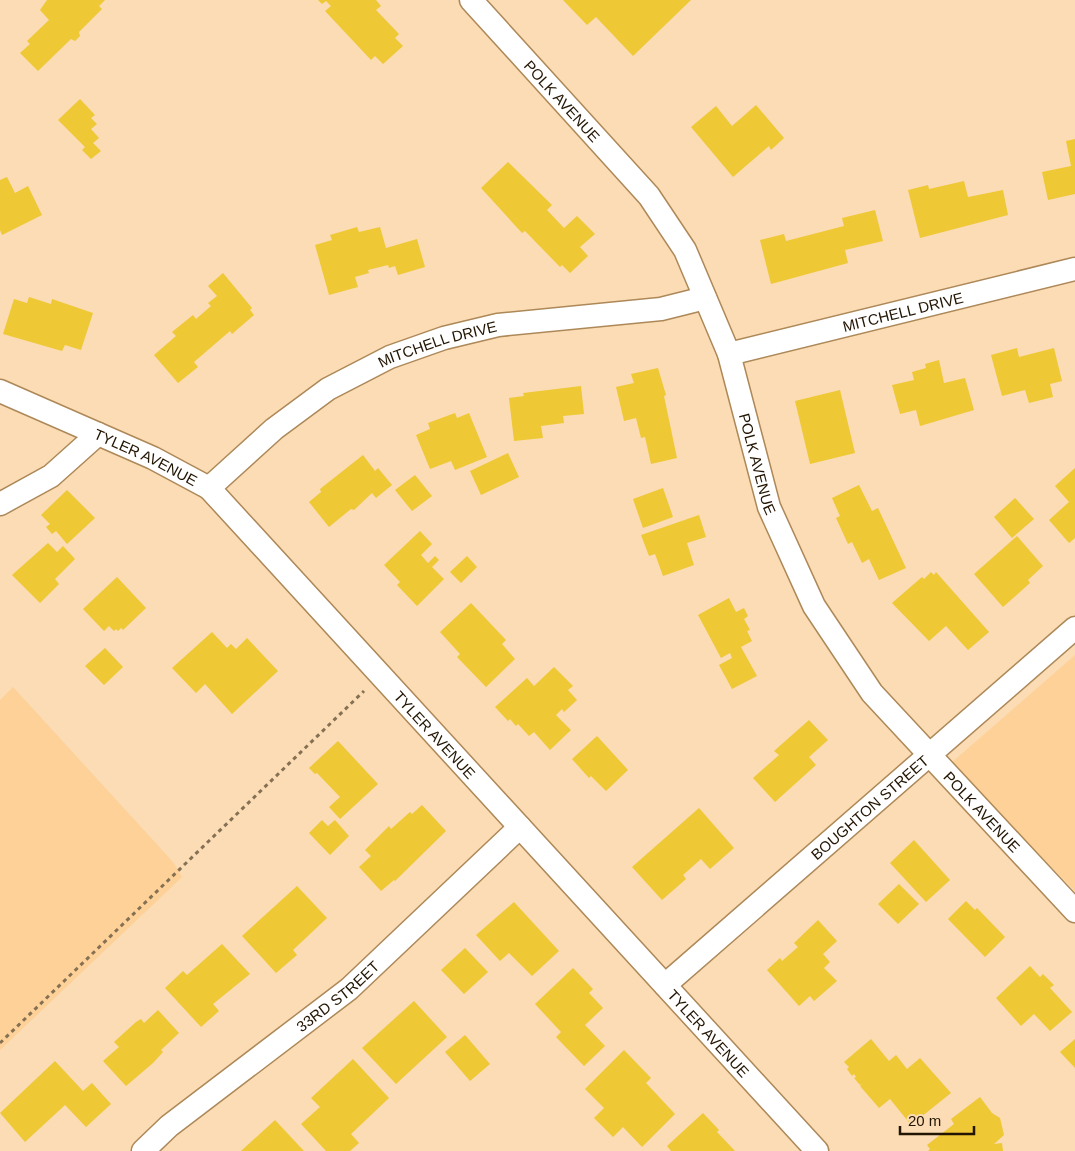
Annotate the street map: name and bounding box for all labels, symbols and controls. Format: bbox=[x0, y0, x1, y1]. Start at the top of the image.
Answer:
street label: POLK AVENUE bbox=[521, 56, 604, 145]
street label: MITCHELL DRIVE bbox=[841, 288, 965, 334]
street label: MITCHELL DRIVE bbox=[375, 317, 498, 370]
street label: POLK AVENUE bbox=[736, 411, 780, 517]
street label: TYLER AVENUE bbox=[92, 425, 200, 489]
street label: TYLER AVENUE bbox=[391, 687, 479, 782]
street label: BOUGHTON STREET bbox=[807, 751, 931, 863]
street label: POLK AVENUE bbox=[941, 768, 1024, 855]
street label: 33RD STREET bbox=[293, 957, 382, 1035]
street label: TYLER AVENUE bbox=[665, 986, 753, 1080]
scale bar bbox=[900, 1104, 974, 1136]
text: 20 m bbox=[908, 1112, 941, 1129]

